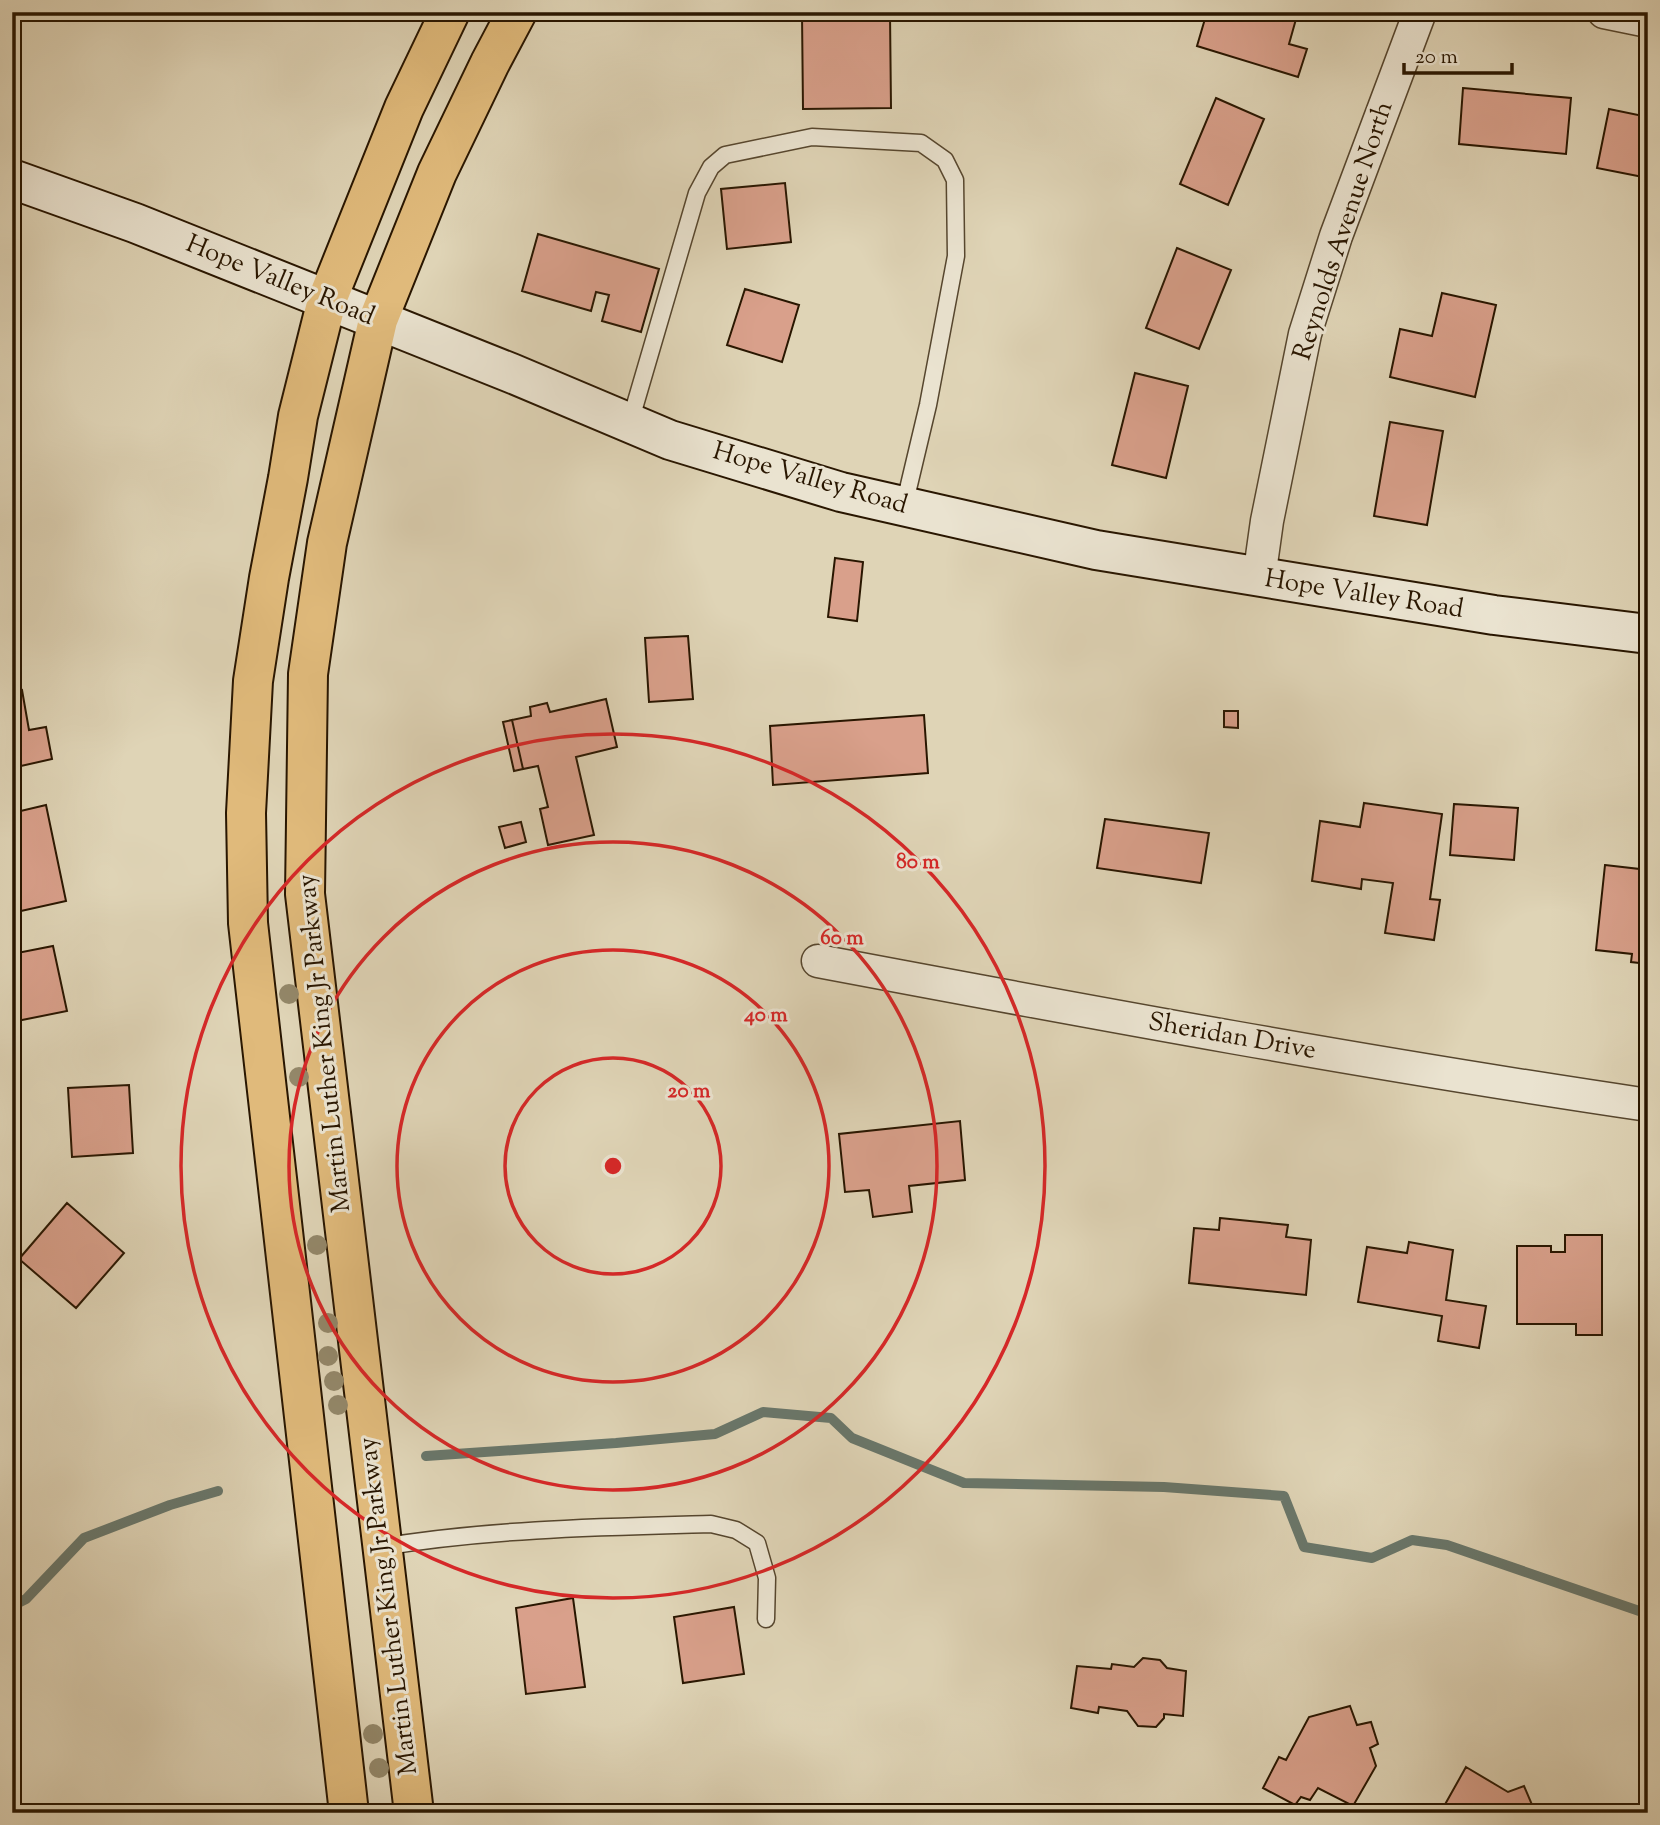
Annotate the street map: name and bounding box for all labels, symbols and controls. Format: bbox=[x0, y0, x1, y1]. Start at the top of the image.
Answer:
scale bar bbox=[1404, 32, 1513, 76]
text: 20 m bbox=[1415, 43, 1458, 73]
street label: Reynolds Avenue North bbox=[1285, 97, 1403, 365]
street label: Hope Valley Road bbox=[180, 226, 380, 336]
street label: Hope Valley Road bbox=[708, 434, 912, 525]
street label: Hope Valley Road bbox=[1262, 561, 1466, 629]
text: 80 m bbox=[896, 848, 940, 878]
street label: Martin Luther King Jr Parkway bbox=[289, 872, 361, 1214]
text: 60 m bbox=[820, 924, 864, 954]
text: 40 m bbox=[743, 1001, 788, 1031]
street label: Sheridan Drive bbox=[1145, 1004, 1319, 1070]
text: 20 m bbox=[668, 1077, 711, 1107]
centre of rings bbox=[601, 1154, 625, 1178]
street label: Martin Luther King Jr Parkway bbox=[350, 1435, 428, 1777]

